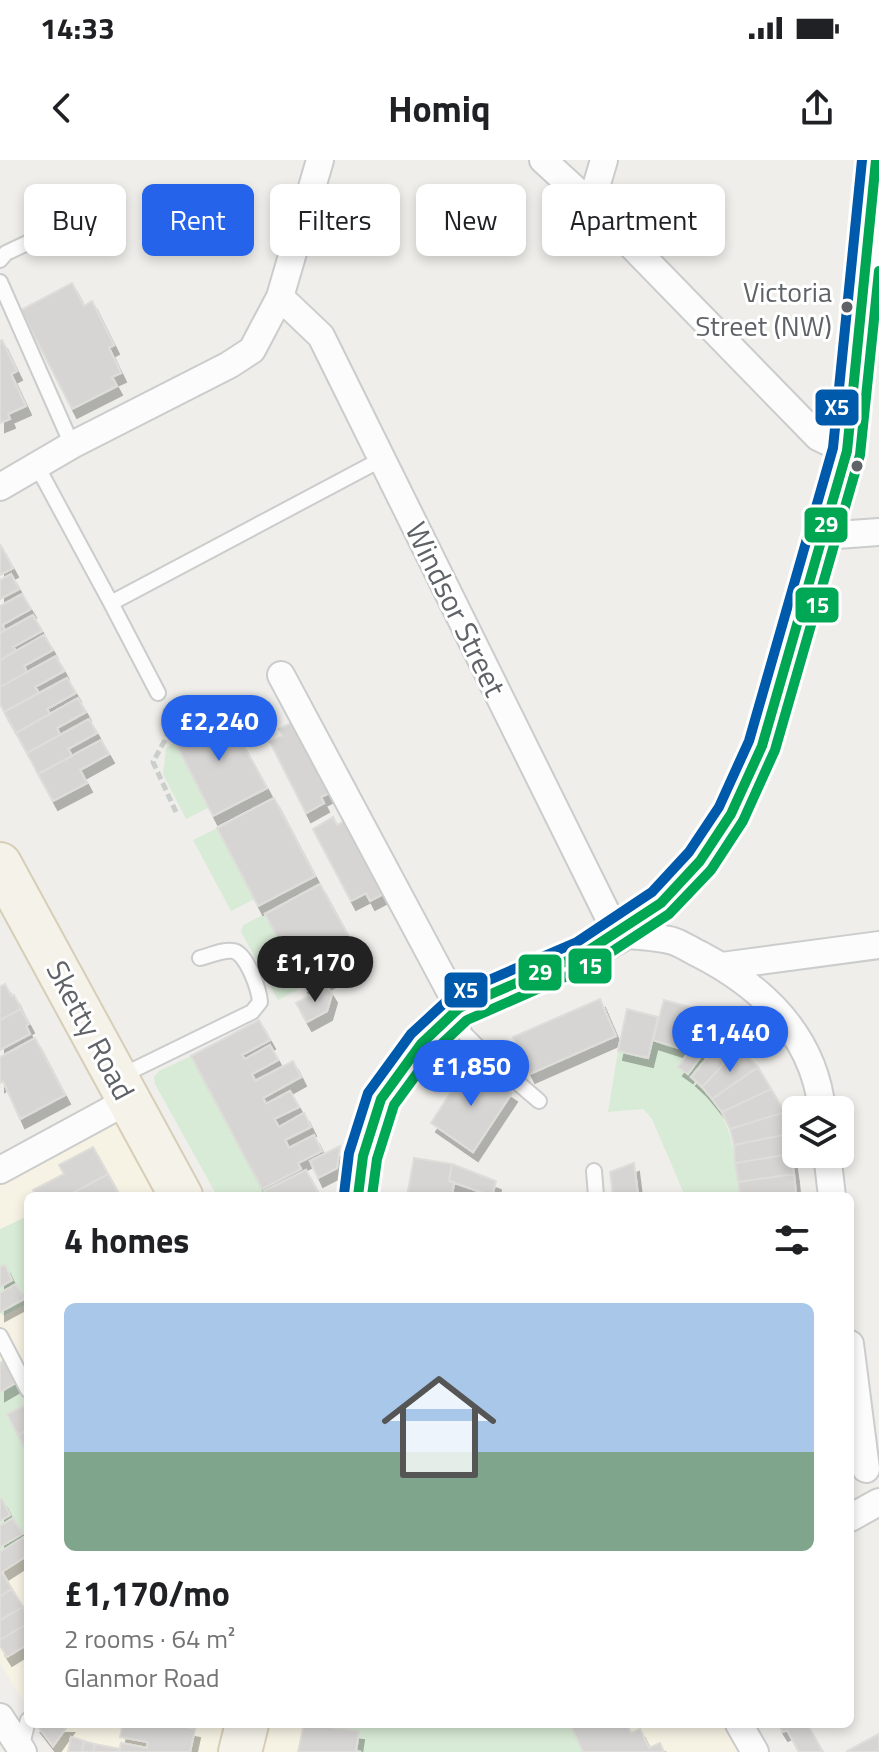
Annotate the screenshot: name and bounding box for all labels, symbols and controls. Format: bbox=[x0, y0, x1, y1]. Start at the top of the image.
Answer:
text: 14:33 bbox=[40, 5, 115, 51]
text: Homiq bbox=[388, 81, 491, 136]
icon: back bbox=[40, 86, 84, 130]
icon: share bbox=[795, 86, 839, 130]
chip: Buy bbox=[24, 184, 126, 256]
chip: Rent bbox=[142, 184, 254, 256]
chip: Filters bbox=[270, 184, 400, 256]
chip: New bbox=[416, 184, 526, 256]
chip: Apartment bbox=[542, 184, 725, 256]
place label: Victoria Street (NW) bbox=[695, 270, 832, 347]
marker: Victoria Street (NW) bbox=[839, 299, 855, 315]
line badge: X5 bbox=[814, 388, 860, 427]
text: X5 bbox=[825, 390, 849, 424]
unlabelled marker bbox=[849, 458, 865, 474]
line badge: 29 bbox=[803, 506, 849, 544]
text: 29 bbox=[814, 507, 838, 541]
street label: Windsor Street bbox=[394, 514, 518, 705]
line badge: 15 bbox=[794, 586, 840, 624]
text: 15 bbox=[805, 588, 829, 622]
pin: £2,240 bbox=[154, 695, 284, 763]
text: £2,240 bbox=[179, 701, 259, 740]
pin: £1,170 bbox=[250, 936, 380, 1004]
text: £1,170 bbox=[275, 942, 355, 981]
line badge: 15 bbox=[567, 947, 613, 985]
text: 15 bbox=[578, 949, 602, 983]
street label: Sketty Road bbox=[35, 952, 147, 1108]
line badge: 29 bbox=[517, 953, 563, 992]
text: 29 bbox=[528, 955, 552, 989]
line badge: X5 bbox=[443, 971, 489, 1009]
text: X5 bbox=[454, 973, 478, 1007]
pin: £1,440 bbox=[665, 1006, 795, 1074]
text: £1,440 bbox=[690, 1012, 770, 1051]
pin: £1,850 bbox=[406, 1040, 536, 1108]
text: £1,850 bbox=[431, 1046, 511, 1085]
map controls bbox=[782, 1096, 854, 1168]
button: layers bbox=[782, 1096, 854, 1168]
text: 4 homes bbox=[64, 1214, 189, 1266]
icon: filters bbox=[770, 1218, 814, 1262]
icon: home bbox=[367, 1355, 511, 1499]
text: £1,170/mo bbox=[64, 1567, 230, 1619]
text: 2 rooms · 64 m² bbox=[64, 1619, 235, 1658]
text: Glanmor Road bbox=[64, 1658, 219, 1697]

